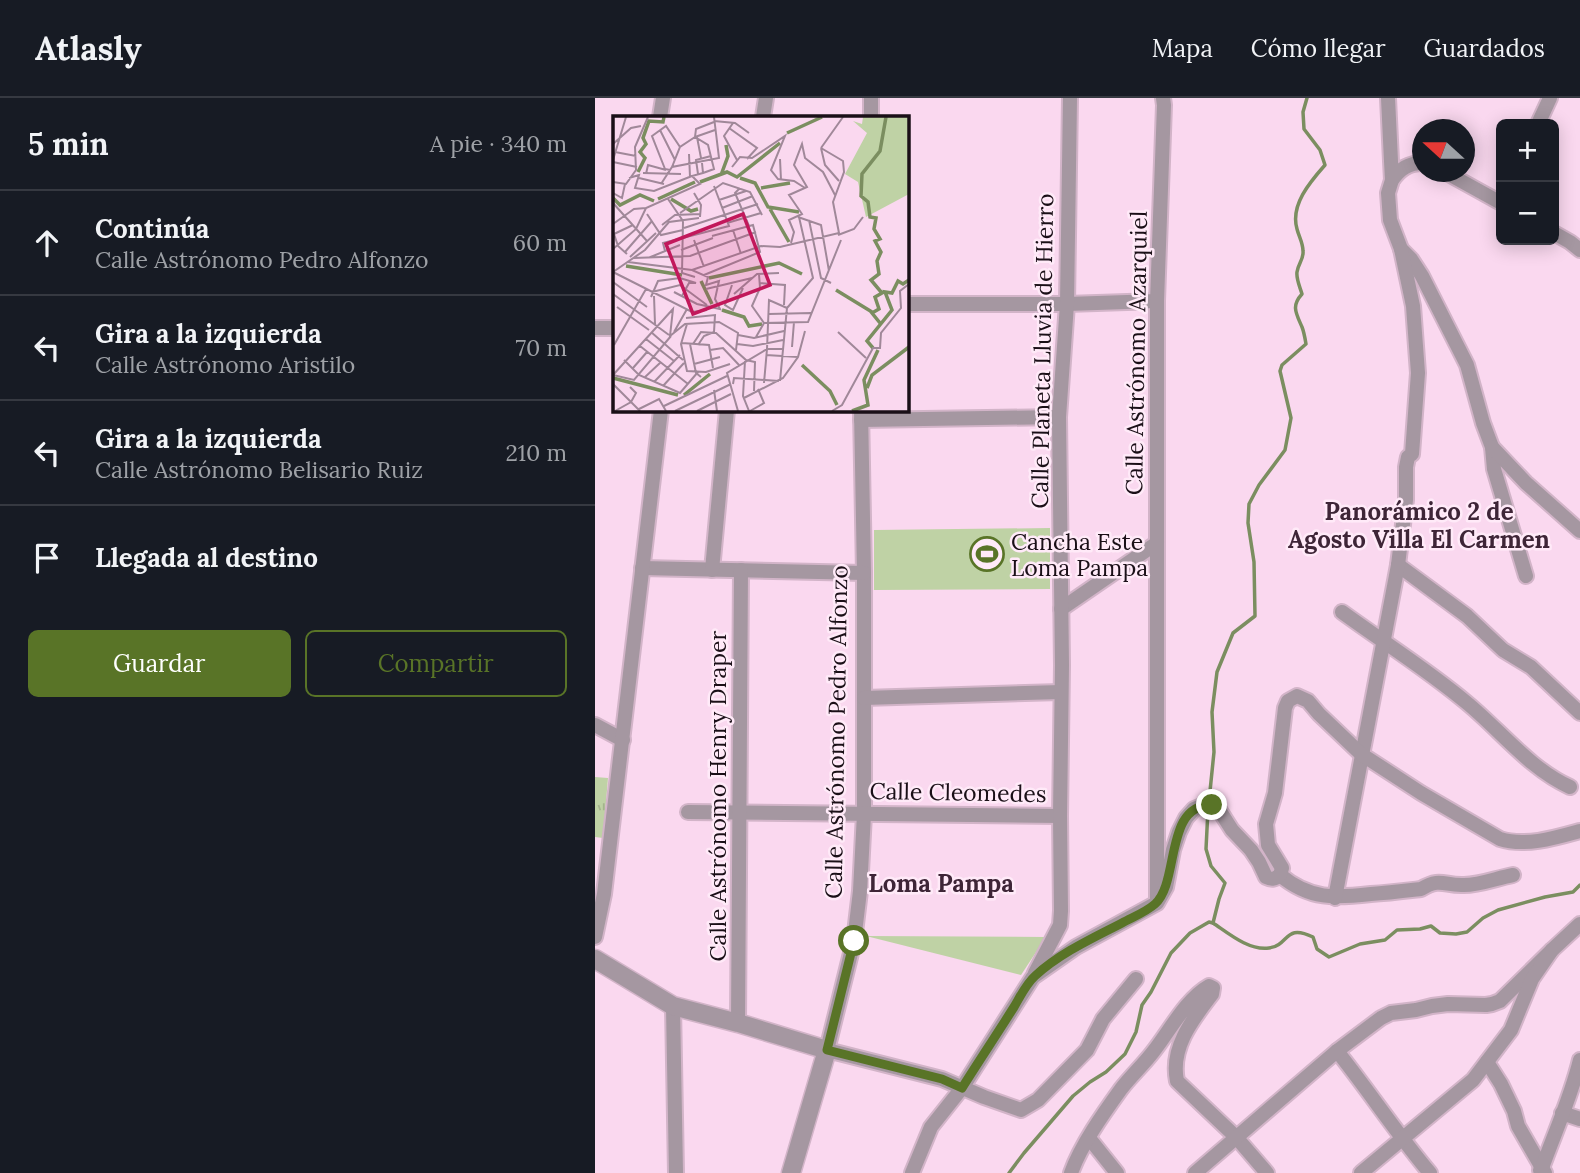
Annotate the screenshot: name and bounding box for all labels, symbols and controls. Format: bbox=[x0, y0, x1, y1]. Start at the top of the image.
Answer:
text: Atlasly bbox=[35, 27, 142, 69]
text: Mapa bbox=[1152, 33, 1213, 64]
text: Cómo llegar bbox=[1251, 33, 1386, 64]
text: Guardados bbox=[1424, 33, 1545, 64]
inset map bbox=[613, 116, 908, 411]
north arrow bbox=[1412, 119, 1475, 182]
map controls bbox=[1496, 119, 1559, 245]
button: + bbox=[1496, 119, 1559, 182]
text: 5 min bbox=[28, 125, 109, 163]
text: A pie · 340 m bbox=[430, 129, 567, 158]
button: − bbox=[1496, 182, 1559, 245]
street label: Calle Planeta Lluvia de Hierro bbox=[1025, 193, 1059, 509]
street label: Calle Astrónomo Azarquiel bbox=[1119, 211, 1153, 495]
text: Continúa bbox=[95, 212, 209, 245]
icon: ahead bbox=[28, 224, 66, 262]
text: 60 m bbox=[513, 228, 567, 257]
text: Calle Astrónomo Pedro Alfonzo bbox=[95, 245, 429, 274]
text: Gira a la izquierda bbox=[95, 317, 322, 350]
icon: left bbox=[28, 329, 66, 367]
text: 70 m bbox=[516, 333, 567, 362]
text: Calle Astrónomo Aristilo bbox=[95, 350, 355, 379]
text: Gira a la izquierda bbox=[95, 422, 322, 455]
icon: left bbox=[28, 434, 66, 472]
text: 210 m bbox=[505, 438, 567, 467]
text: Calle Astrónomo Belisario Ruiz bbox=[95, 455, 423, 484]
district label: Panorámico 2 de Agosto Villa El Carmen bbox=[1288, 496, 1550, 555]
place label: Cancha Este Loma Pampa bbox=[1011, 527, 1148, 582]
sports icon: Cancha Este Loma Pampa bbox=[968, 535, 1006, 573]
icon: arrive bbox=[28, 539, 66, 577]
text: Llegada al destino bbox=[95, 541, 318, 574]
street label: Calle Astrónomo Pedro Alfonzo bbox=[819, 565, 853, 899]
button: Guardar bbox=[28, 630, 291, 697]
button: Compartir bbox=[305, 630, 567, 697]
street label: Calle Astrónomo Henry Draper bbox=[703, 630, 732, 962]
street label: Calle Cleomedes bbox=[869, 776, 1047, 808]
route end bbox=[1196, 789, 1227, 820]
district label: Loma Pampa bbox=[868, 868, 1014, 899]
route start bbox=[838, 925, 869, 956]

